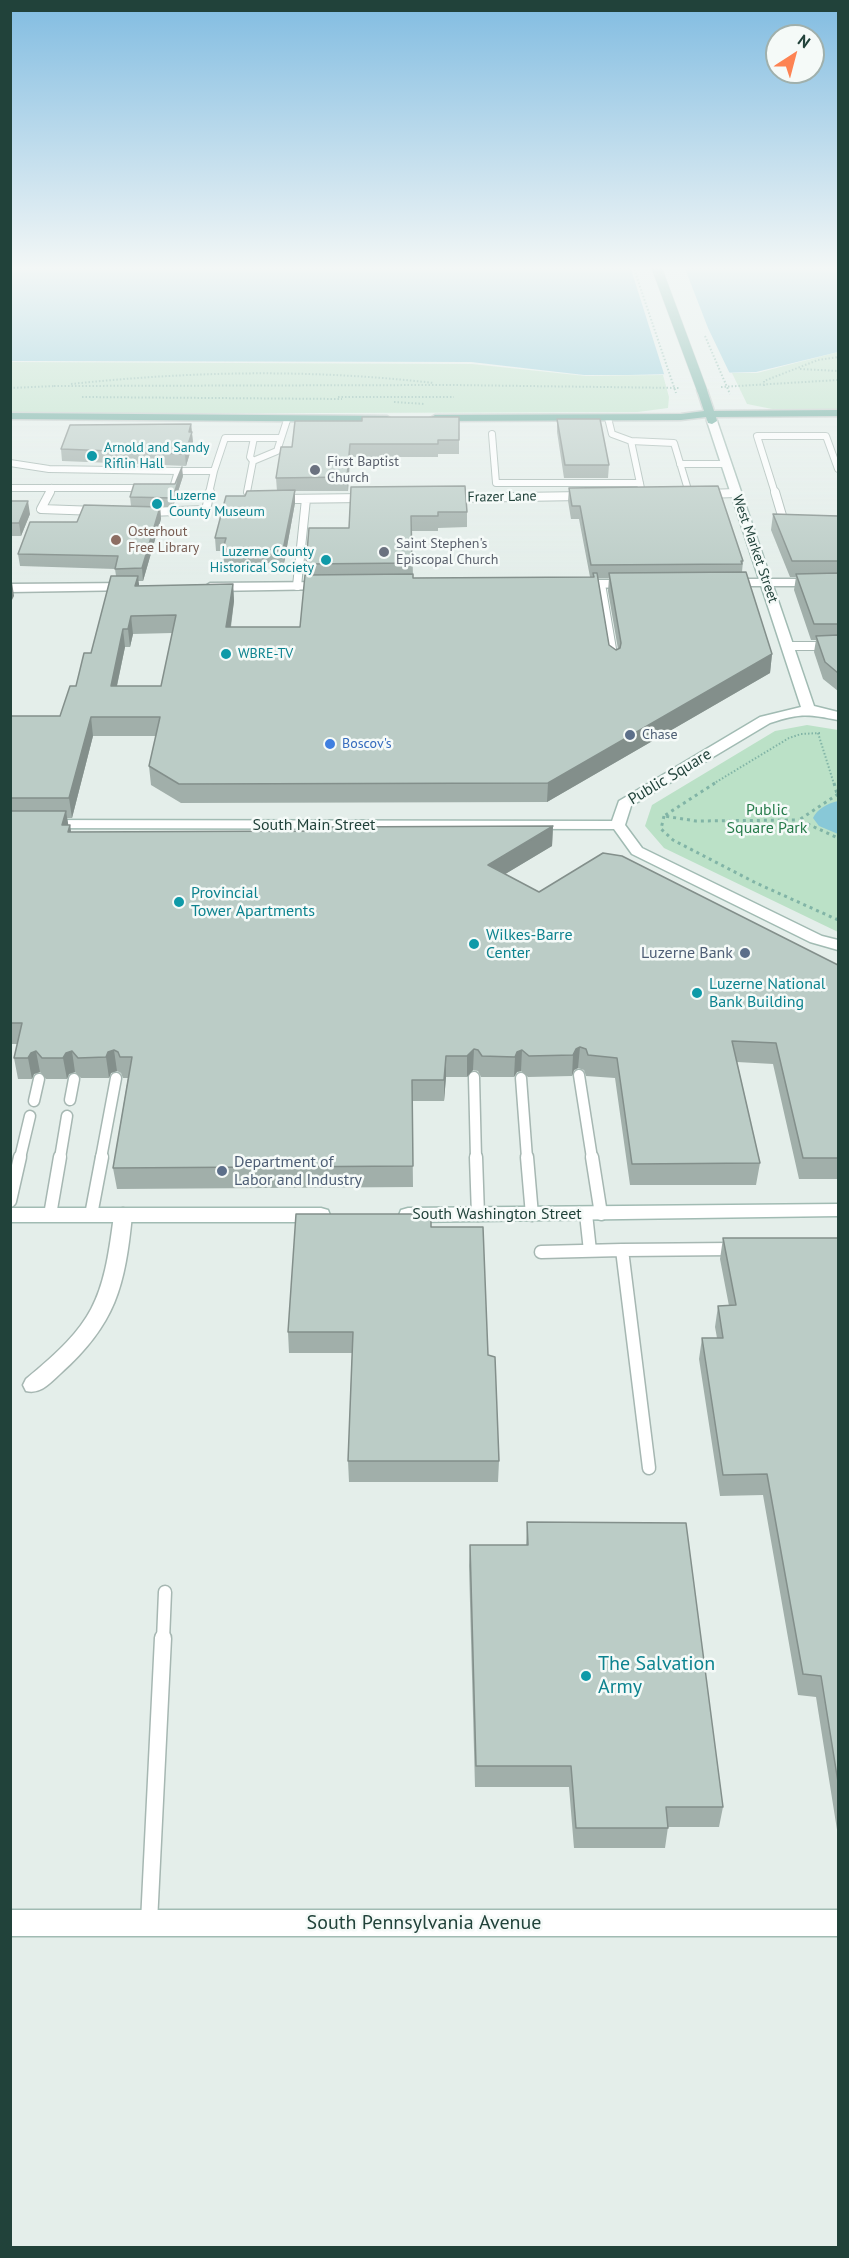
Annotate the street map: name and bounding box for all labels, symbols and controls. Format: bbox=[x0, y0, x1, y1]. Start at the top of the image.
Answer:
north arrow bbox=[765, 24, 825, 84]
text: N bbox=[794, 30, 815, 52]
place label: Arnold and Sandy Riflin Hall bbox=[104, 440, 209, 472]
marker: Arnold and Sandy Riflin Hall bbox=[85, 449, 99, 463]
place label: First Baptist Church bbox=[327, 454, 399, 486]
marker: First Baptist Church bbox=[308, 463, 322, 477]
place label: Luzerne County Museum bbox=[169, 488, 265, 520]
street label: Frazer Lane bbox=[467, 488, 537, 506]
street label: West Market Street bbox=[729, 493, 781, 605]
marker: Luzerne County Museum bbox=[150, 497, 164, 511]
place label: Osterhout Free Library bbox=[128, 524, 199, 556]
marker: Osterhout Free Library bbox=[109, 533, 123, 547]
place label: Saint Stephen's Episcopal Church bbox=[396, 536, 498, 568]
place label: Luzerne County Historical Society bbox=[210, 544, 314, 576]
marker: Saint Stephen's Episcopal Church bbox=[377, 545, 391, 559]
marker: Luzerne County Historical Society bbox=[319, 553, 333, 567]
place label: WBRE-TV bbox=[238, 646, 293, 662]
marker: WBRE-TV bbox=[219, 647, 233, 661]
place label: Chase bbox=[642, 727, 678, 743]
marker: Chase bbox=[623, 728, 637, 742]
place label: Boscov's bbox=[342, 736, 392, 752]
marker: Boscov's bbox=[323, 737, 337, 751]
street label: Public Square bbox=[625, 745, 715, 809]
park label: Public Square Park bbox=[727, 800, 807, 838]
street label: South Main Street bbox=[253, 815, 375, 835]
place label: Provincial Tower Apartments bbox=[191, 883, 315, 921]
marker: Provincial Tower Apartments bbox=[172, 895, 186, 909]
place label: Wilkes-Barre Center bbox=[486, 925, 573, 963]
marker: Wilkes-Barre Center bbox=[467, 937, 481, 951]
place label: Luzerne Bank bbox=[641, 943, 733, 963]
marker: Luzerne Bank bbox=[738, 946, 752, 960]
place label: Luzerne National Bank Building bbox=[709, 974, 826, 1012]
marker: Luzerne National Bank Building bbox=[690, 986, 704, 1000]
place label: Department of Labor and Industry bbox=[234, 1152, 362, 1190]
marker: Department of Labor and Industry bbox=[215, 1164, 229, 1178]
street label: South Washington Street bbox=[412, 1204, 582, 1224]
place label: The Salvation Army bbox=[598, 1652, 715, 1699]
marker: The Salvation Army bbox=[579, 1669, 593, 1683]
street label: South Pennsylvania Avenue bbox=[307, 1911, 541, 1935]

